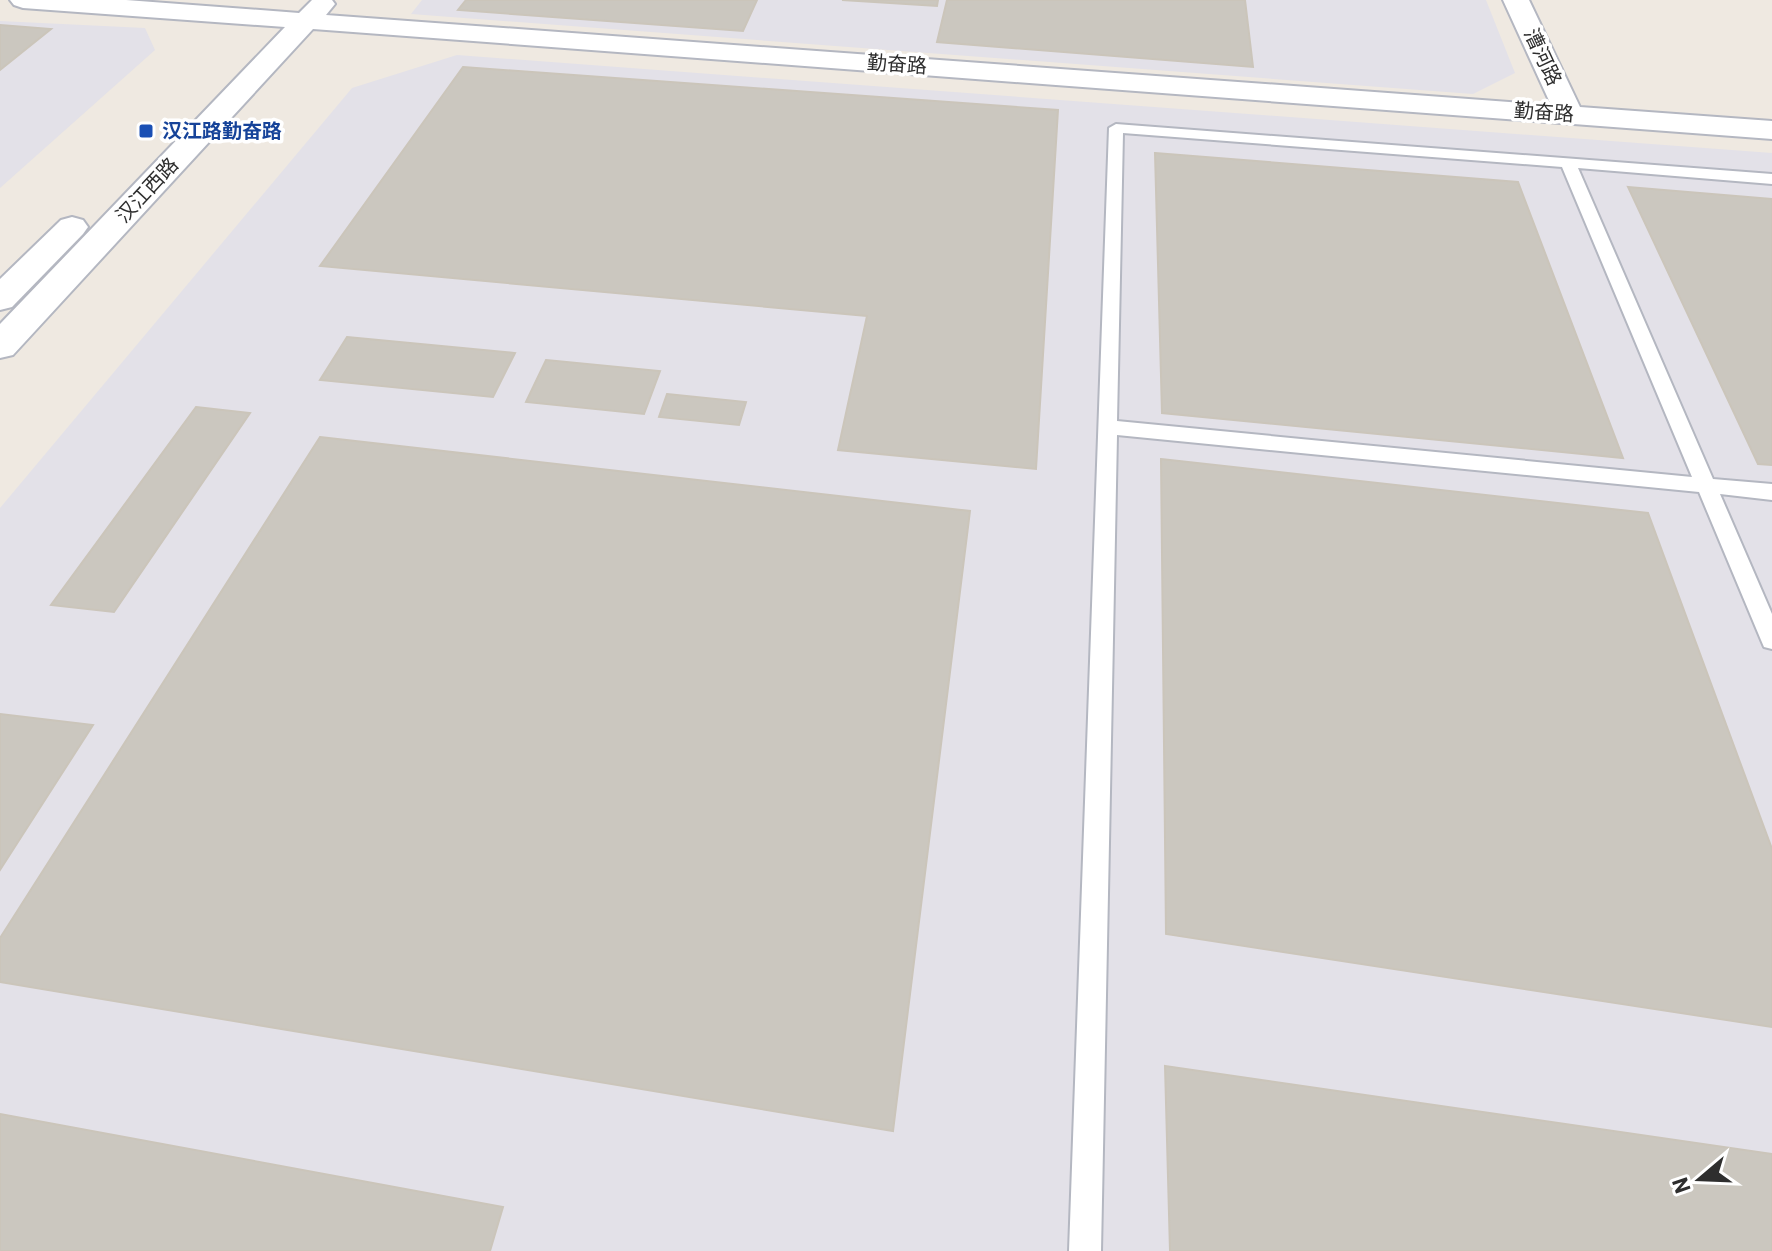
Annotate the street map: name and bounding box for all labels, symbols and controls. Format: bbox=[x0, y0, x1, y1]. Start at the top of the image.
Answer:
street label: 漕河路 bbox=[1520, 24, 1567, 89]
street label: 勤奋路 bbox=[866, 49, 928, 77]
street label: 勤奋路 bbox=[1513, 97, 1575, 125]
place label: 汉江路勤奋路 bbox=[162, 118, 282, 142]
marker: 汉江路勤奋路 bbox=[137, 122, 155, 140]
street label: 汉江西路 bbox=[110, 152, 182, 227]
north arrow bbox=[1660, 1139, 1740, 1219]
text: N bbox=[1665, 1175, 1695, 1197]

